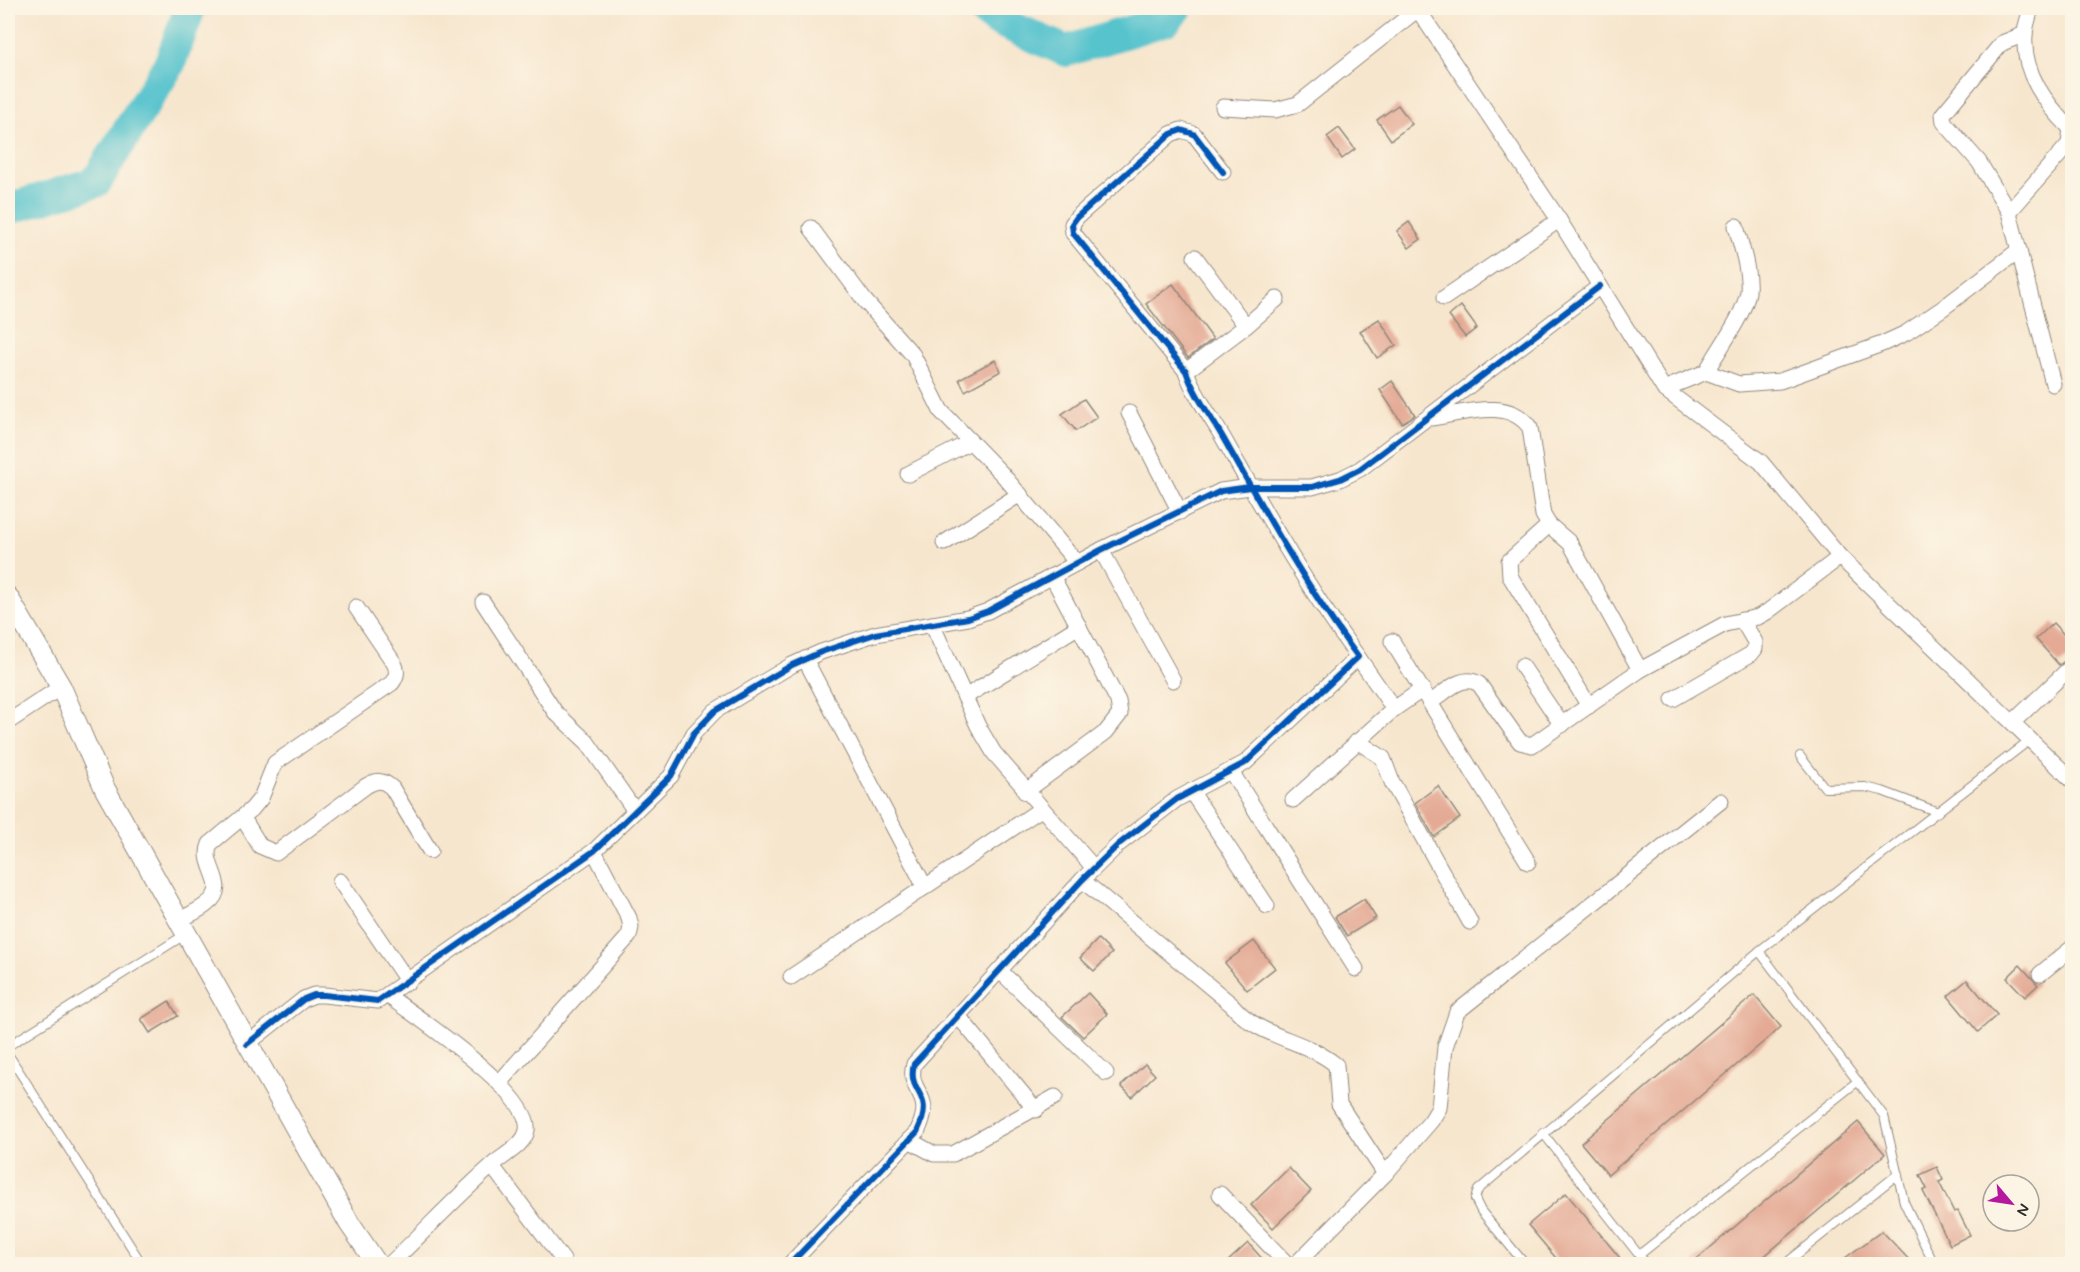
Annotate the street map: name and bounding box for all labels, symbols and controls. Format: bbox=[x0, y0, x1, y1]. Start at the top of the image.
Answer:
north arrow bbox=[1981, 1173, 2041, 1233]
text: N bbox=[2011, 1200, 2035, 1219]

